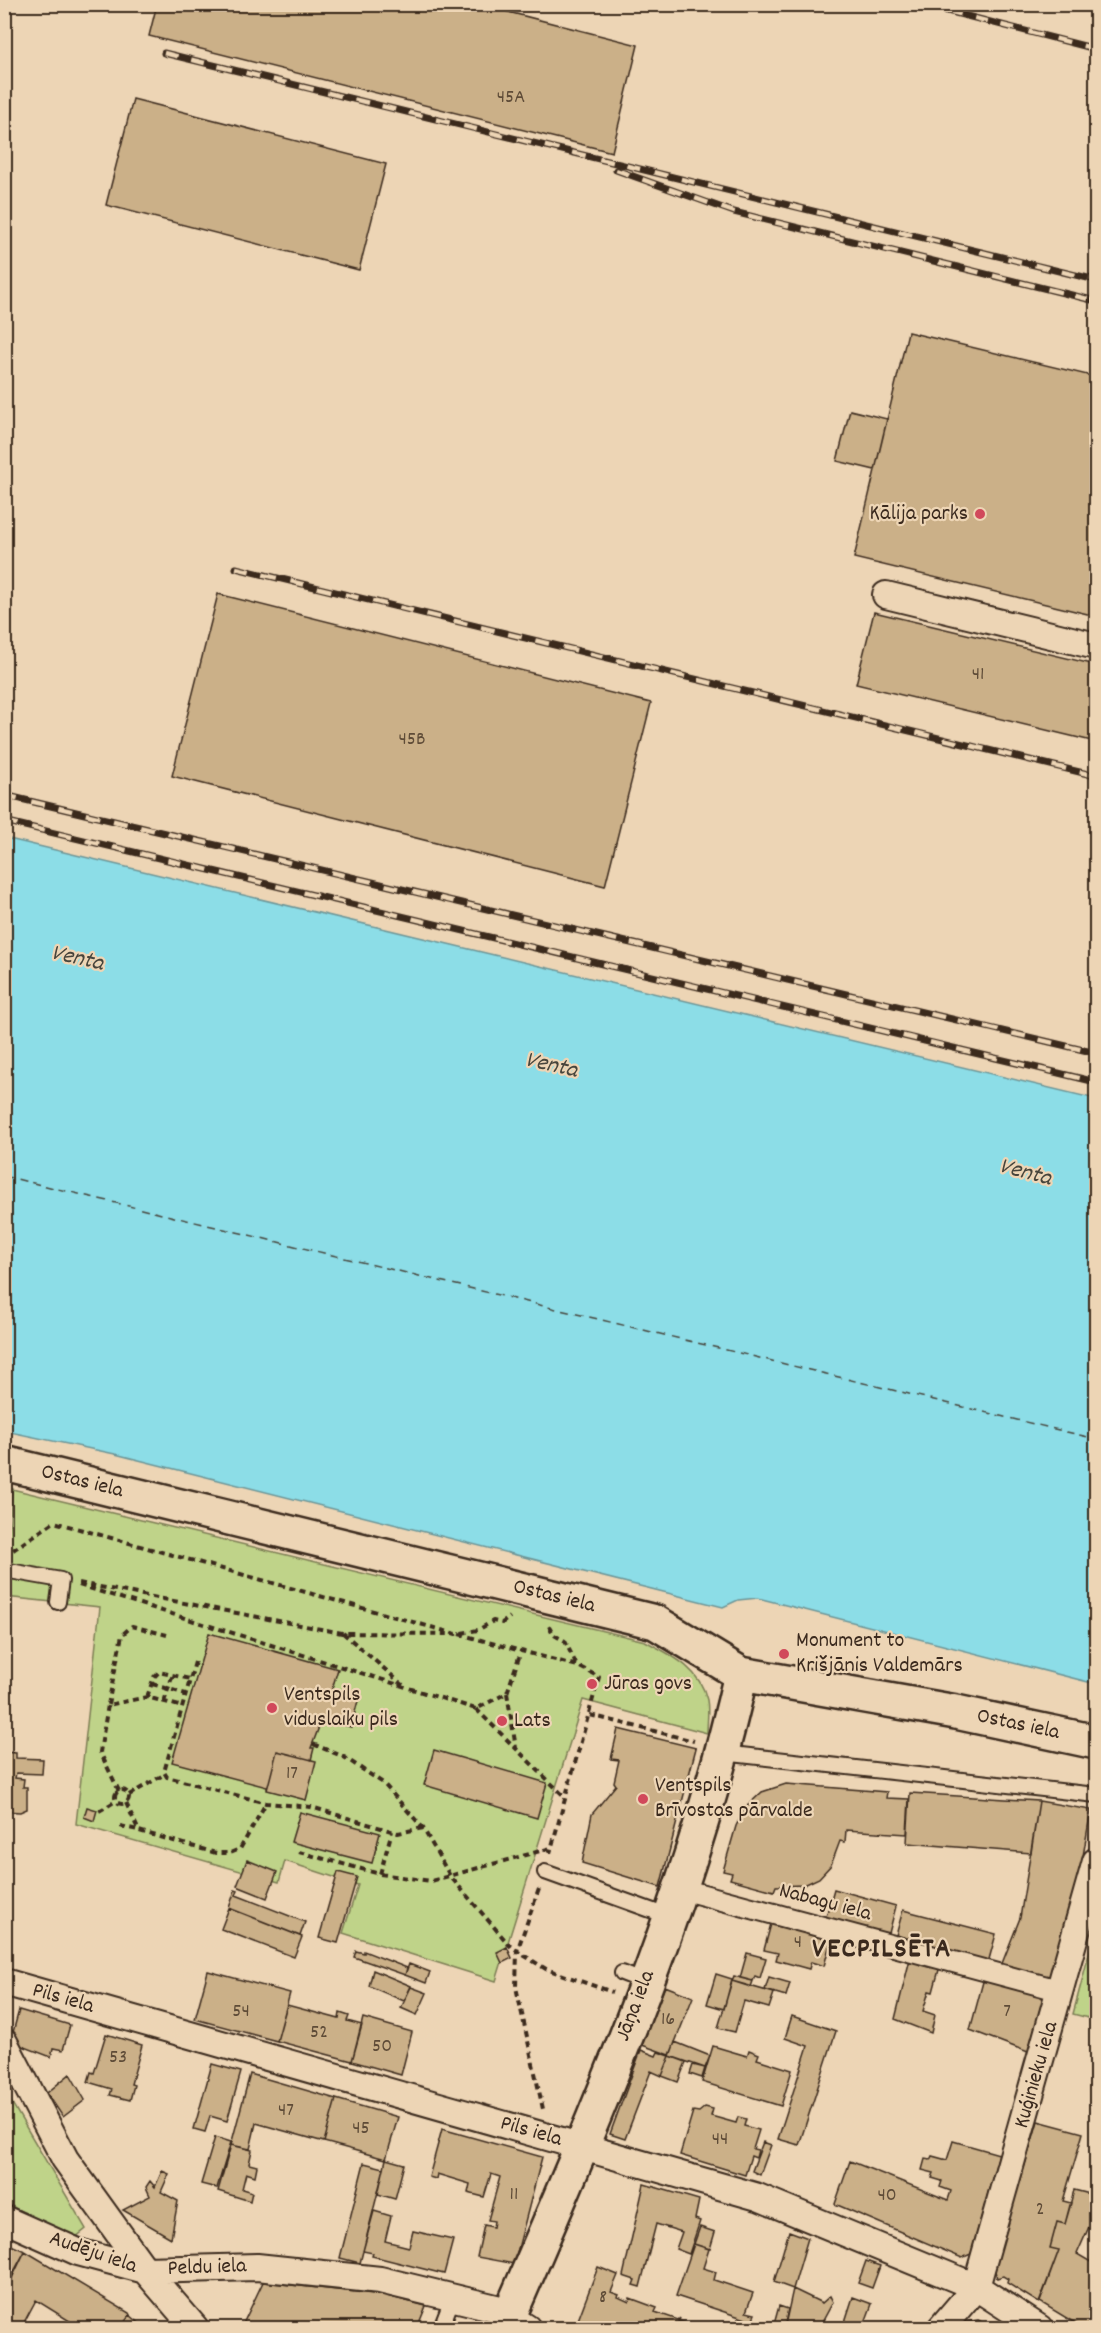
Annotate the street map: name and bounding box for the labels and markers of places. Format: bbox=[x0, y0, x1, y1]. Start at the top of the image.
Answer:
place label: Kālija parks bbox=[870, 499, 968, 530]
marker: Kālija parks bbox=[973, 507, 987, 521]
place label: Monument to Krišjānis Valdemārs bbox=[796, 1626, 963, 1682]
marker: Monument to Krišjānis Valdemārs bbox=[777, 1647, 791, 1661]
place label: Jūras govs bbox=[604, 1669, 692, 1700]
marker: Jūras govs bbox=[585, 1677, 599, 1691]
place label: Ventspils viduslaiku pils bbox=[284, 1680, 398, 1736]
marker: Ventspils viduslaiku pils bbox=[265, 1701, 279, 1715]
place label: Lats bbox=[514, 1706, 551, 1737]
marker: Lats bbox=[495, 1714, 509, 1728]
place label: Ventspils Brīvostas pārvalde bbox=[655, 1771, 813, 1827]
marker: Ventspils Brīvostas pārvalde bbox=[636, 1792, 650, 1806]

